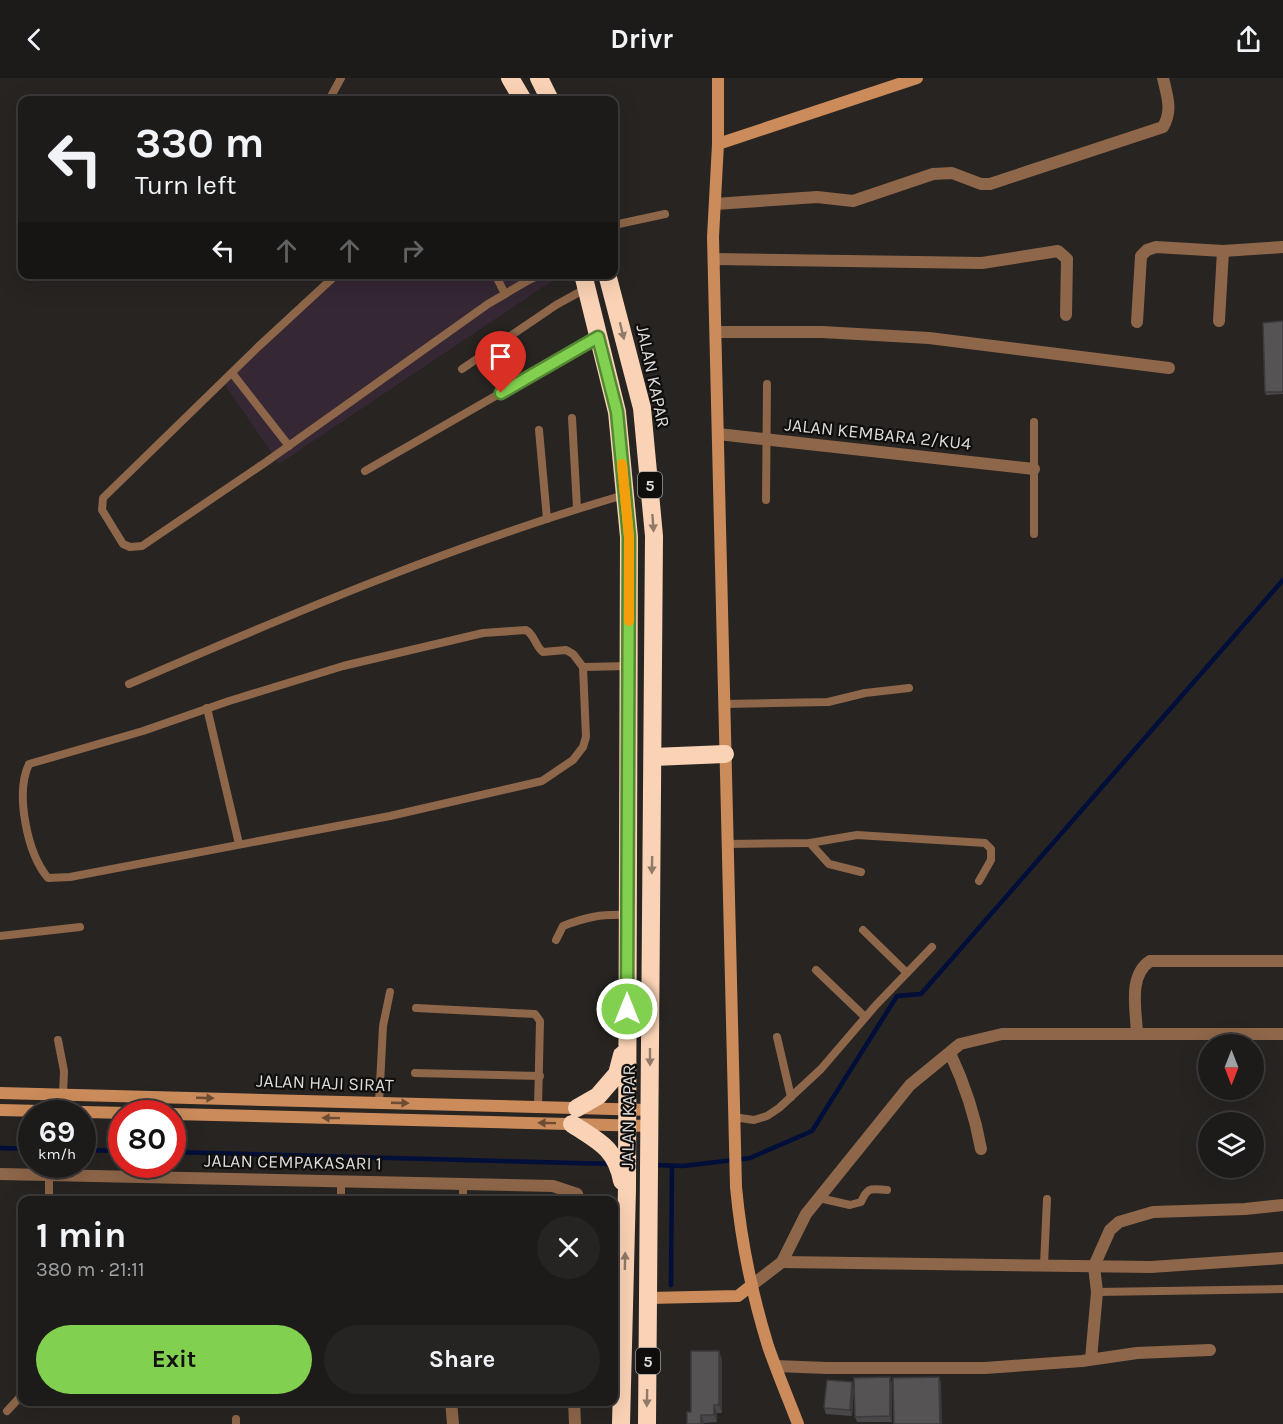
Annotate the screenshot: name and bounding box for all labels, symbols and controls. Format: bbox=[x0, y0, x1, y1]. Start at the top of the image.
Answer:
icon: back bbox=[18, 23, 51, 56]
text: Drivr bbox=[610, 23, 673, 55]
icon: share bbox=[1232, 23, 1265, 56]
text: 330 m bbox=[135, 118, 264, 168]
icon: left bbox=[36, 120, 114, 198]
text: Turn left bbox=[135, 169, 236, 201]
icon: left bbox=[207, 234, 240, 267]
icon: ahead bbox=[270, 234, 303, 267]
icon: ahead bbox=[333, 234, 366, 267]
icon: right bbox=[396, 234, 429, 267]
one-way arrow bbox=[618, 322, 627, 340]
street label: JALAN KAPAR bbox=[631, 322, 675, 430]
pin bbox=[475, 331, 526, 393]
icon: arrive bbox=[484, 340, 517, 373]
street label: JALAN KEMBARA 2/KU4 bbox=[784, 413, 972, 455]
road number: 5 bbox=[638, 472, 662, 498]
one-way arrow bbox=[648, 514, 658, 533]
one-way arrow bbox=[647, 855, 657, 874]
position arrow bbox=[595, 977, 659, 1041]
north arrow bbox=[1198, 1034, 1264, 1100]
map controls bbox=[1198, 1034, 1264, 1178]
one-way arrow bbox=[645, 1048, 655, 1067]
street label: JALAN KAPAR bbox=[616, 1064, 640, 1170]
street label: JALAN HAJI SIRAT bbox=[256, 1070, 394, 1096]
one-way arrow bbox=[196, 1093, 215, 1103]
one-way arrow bbox=[391, 1099, 410, 1108]
speed limit sign: 80 bbox=[108, 1100, 186, 1178]
button: layers bbox=[1198, 1112, 1264, 1178]
one-way arrow bbox=[322, 1113, 341, 1123]
text: 69 bbox=[39, 1114, 75, 1150]
one-way arrow bbox=[538, 1118, 557, 1128]
text: km/h bbox=[38, 1145, 76, 1163]
street label: JALAN CEMPAKASARI 1 bbox=[204, 1149, 382, 1175]
text: 1 min bbox=[36, 1214, 126, 1256]
button: close bbox=[537, 1216, 600, 1279]
one-way arrow bbox=[620, 1251, 630, 1270]
text: 380 m · 21:11 bbox=[36, 1258, 145, 1281]
button: Exit bbox=[36, 1325, 312, 1394]
button: Share bbox=[324, 1325, 600, 1394]
road number: 5 bbox=[636, 1348, 660, 1374]
one-way arrow bbox=[643, 1389, 652, 1408]

